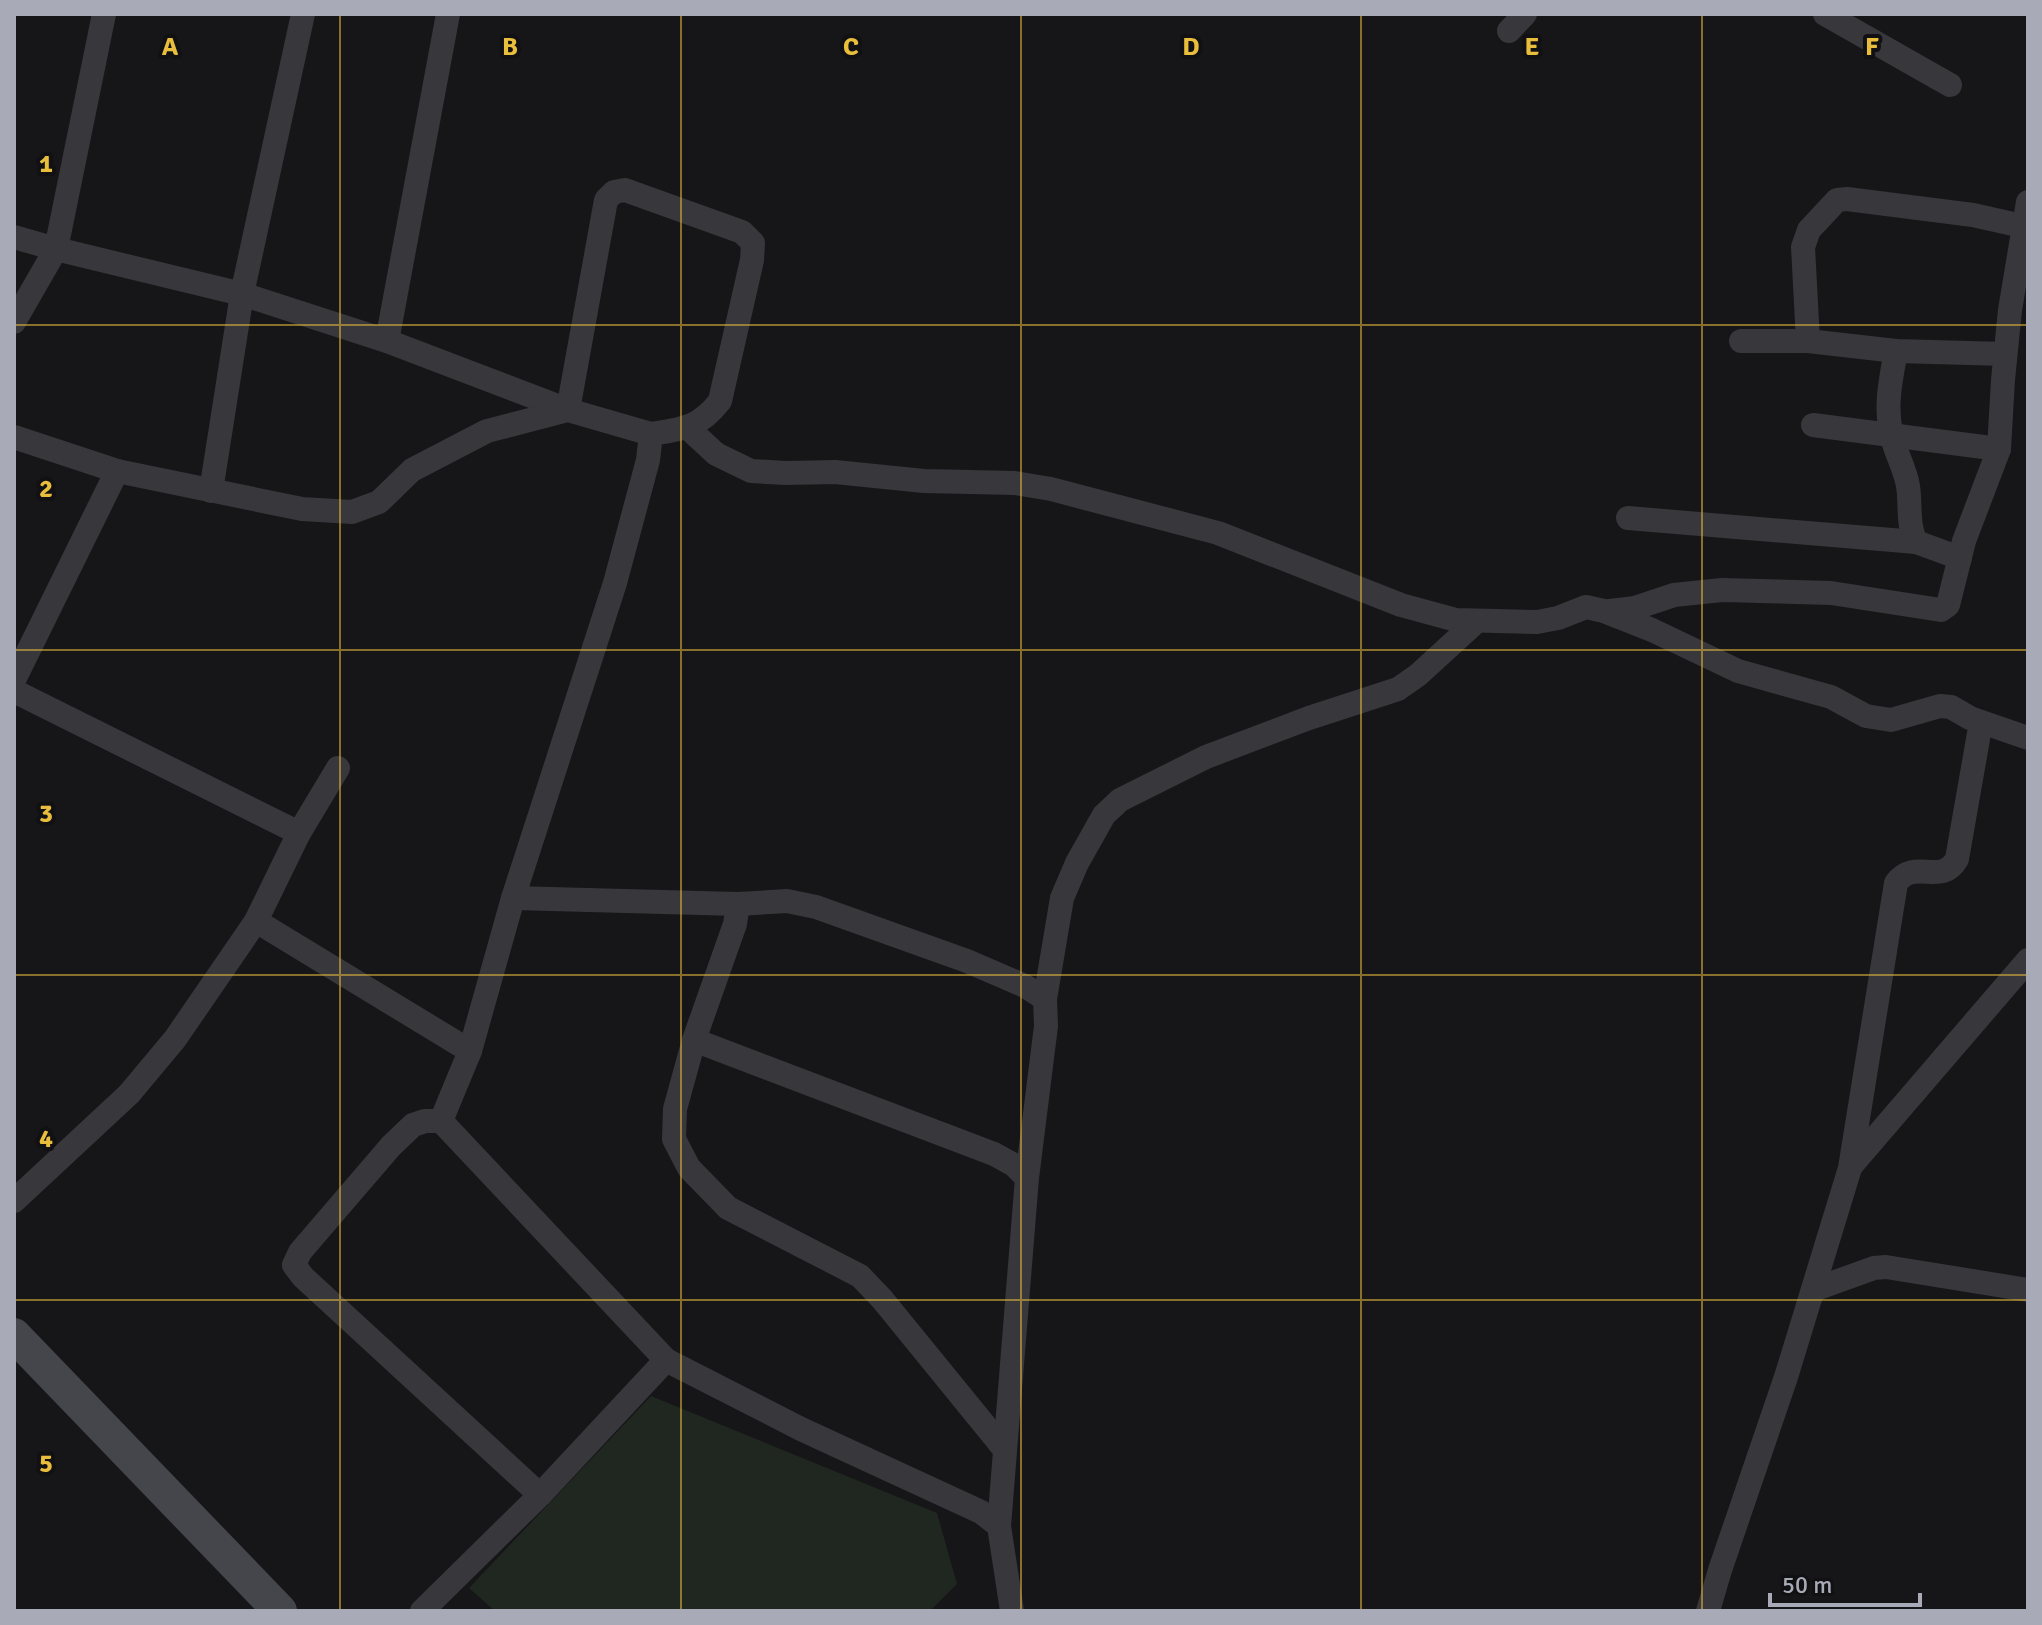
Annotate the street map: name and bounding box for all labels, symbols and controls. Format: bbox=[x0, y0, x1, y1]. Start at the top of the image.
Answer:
text: A bbox=[162, 31, 179, 63]
text: B bbox=[502, 31, 518, 63]
text: C bbox=[843, 31, 859, 63]
text: D bbox=[1182, 31, 1200, 63]
text: E bbox=[1525, 31, 1539, 63]
text: F bbox=[1865, 31, 1879, 63]
text: 1 bbox=[39, 148, 53, 180]
text: 2 bbox=[39, 473, 53, 505]
text: 3 bbox=[39, 798, 53, 830]
text: 4 bbox=[39, 1123, 53, 1155]
text: 5 bbox=[39, 1448, 53, 1480]
scale bar bbox=[1770, 1557, 1920, 1607]
text: 50 m bbox=[1782, 1570, 1832, 1600]

